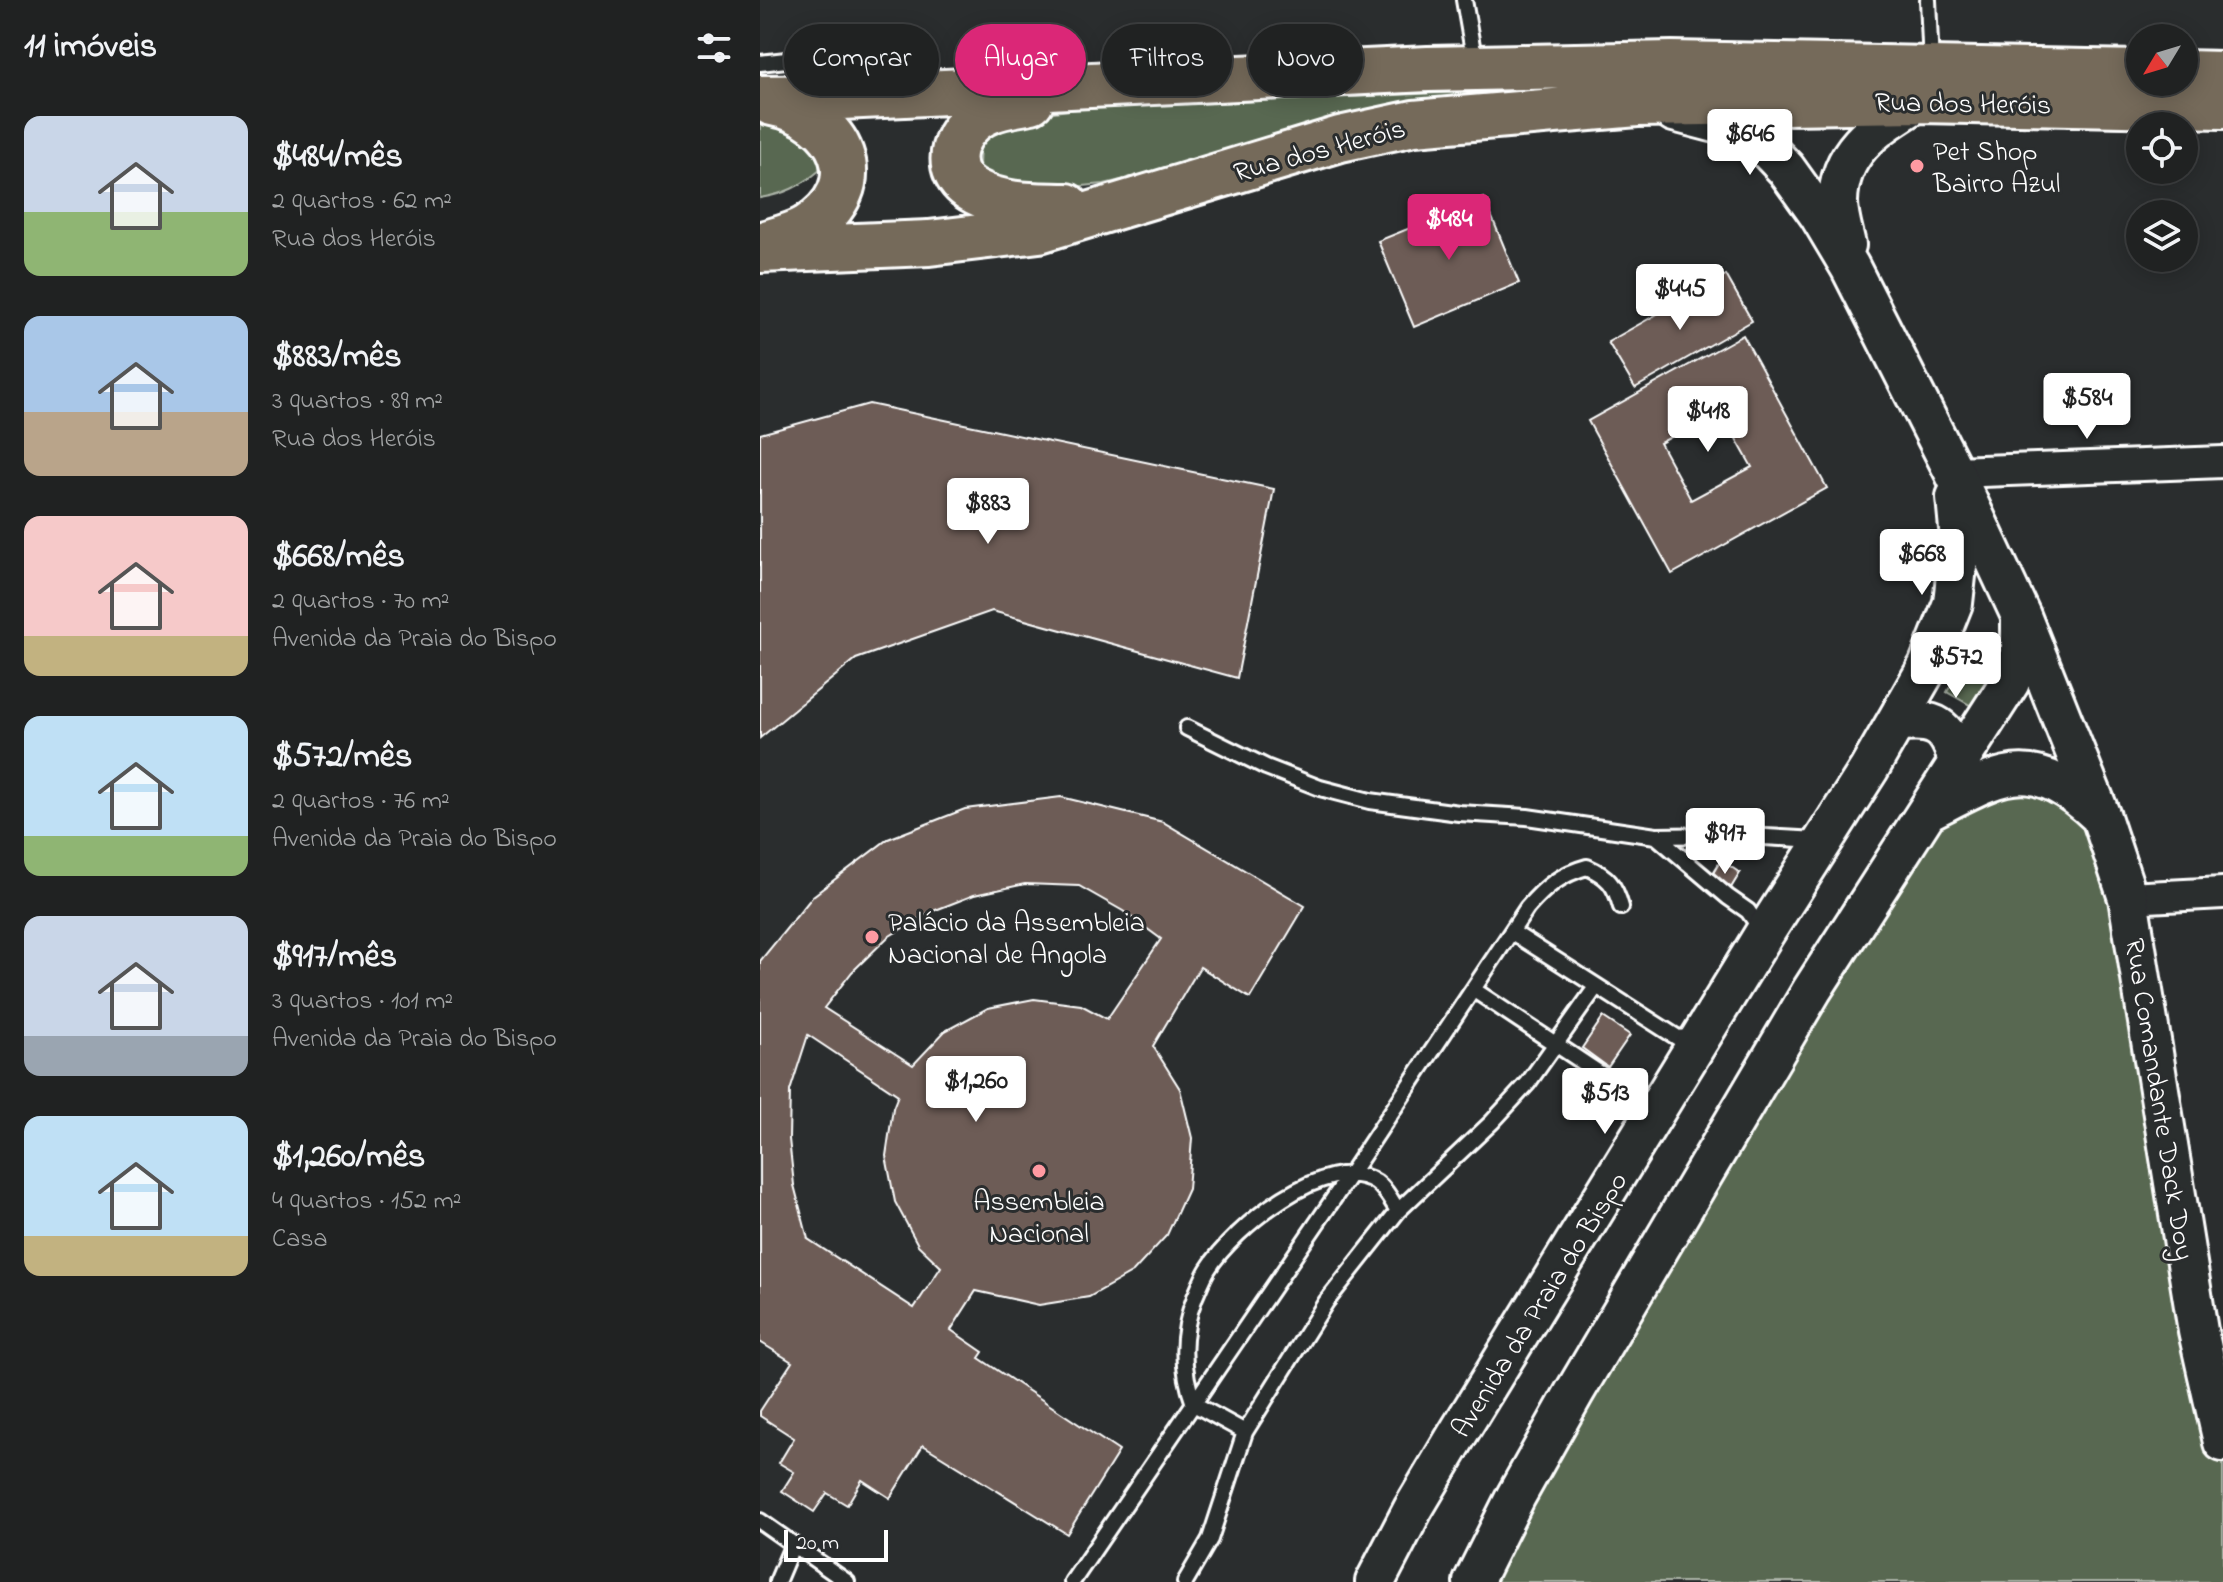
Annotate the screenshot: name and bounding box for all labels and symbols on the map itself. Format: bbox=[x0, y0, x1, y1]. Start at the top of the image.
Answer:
north arrow bbox=[2126, 24, 2198, 96]
street label: Rua dos Heróis bbox=[1874, 83, 2052, 128]
pin: $646 bbox=[1703, 109, 1797, 177]
street label: Rua dos Heróis bbox=[1229, 110, 1410, 195]
place label: Pet Shop Bairro Azul bbox=[1932, 133, 2061, 206]
marker: Pet Shop Bairro Azul bbox=[1908, 157, 1926, 175]
pin: $484 bbox=[1402, 194, 1496, 262]
pin: $445 bbox=[1633, 264, 1727, 332]
pin: $584 bbox=[2040, 373, 2134, 441]
pin: $418 bbox=[1661, 386, 1755, 454]
pin: $883 bbox=[941, 478, 1035, 546]
pin: $668 bbox=[1875, 529, 1969, 597]
pin: $572 bbox=[1909, 632, 2003, 700]
pin: $917 bbox=[1678, 808, 1772, 876]
place label: Palácio da Assembleia Nacional de Angola bbox=[888, 904, 1145, 977]
marker: Palácio da Assembleia Nacional de Angola bbox=[863, 928, 881, 946]
street label: Rua Comandante Dack Doy bbox=[2112, 935, 2203, 1264]
pin: $1,260 bbox=[911, 1056, 1041, 1124]
pin: $513 bbox=[1558, 1068, 1652, 1136]
marker: Assembleia Nacional bbox=[1030, 1162, 1048, 1180]
street label: Avenida da Praia do Bispo bbox=[1442, 1165, 1640, 1447]
place label: Assembleia Nacional bbox=[973, 1183, 1105, 1256]
scale bar bbox=[784, 1526, 888, 1562]

